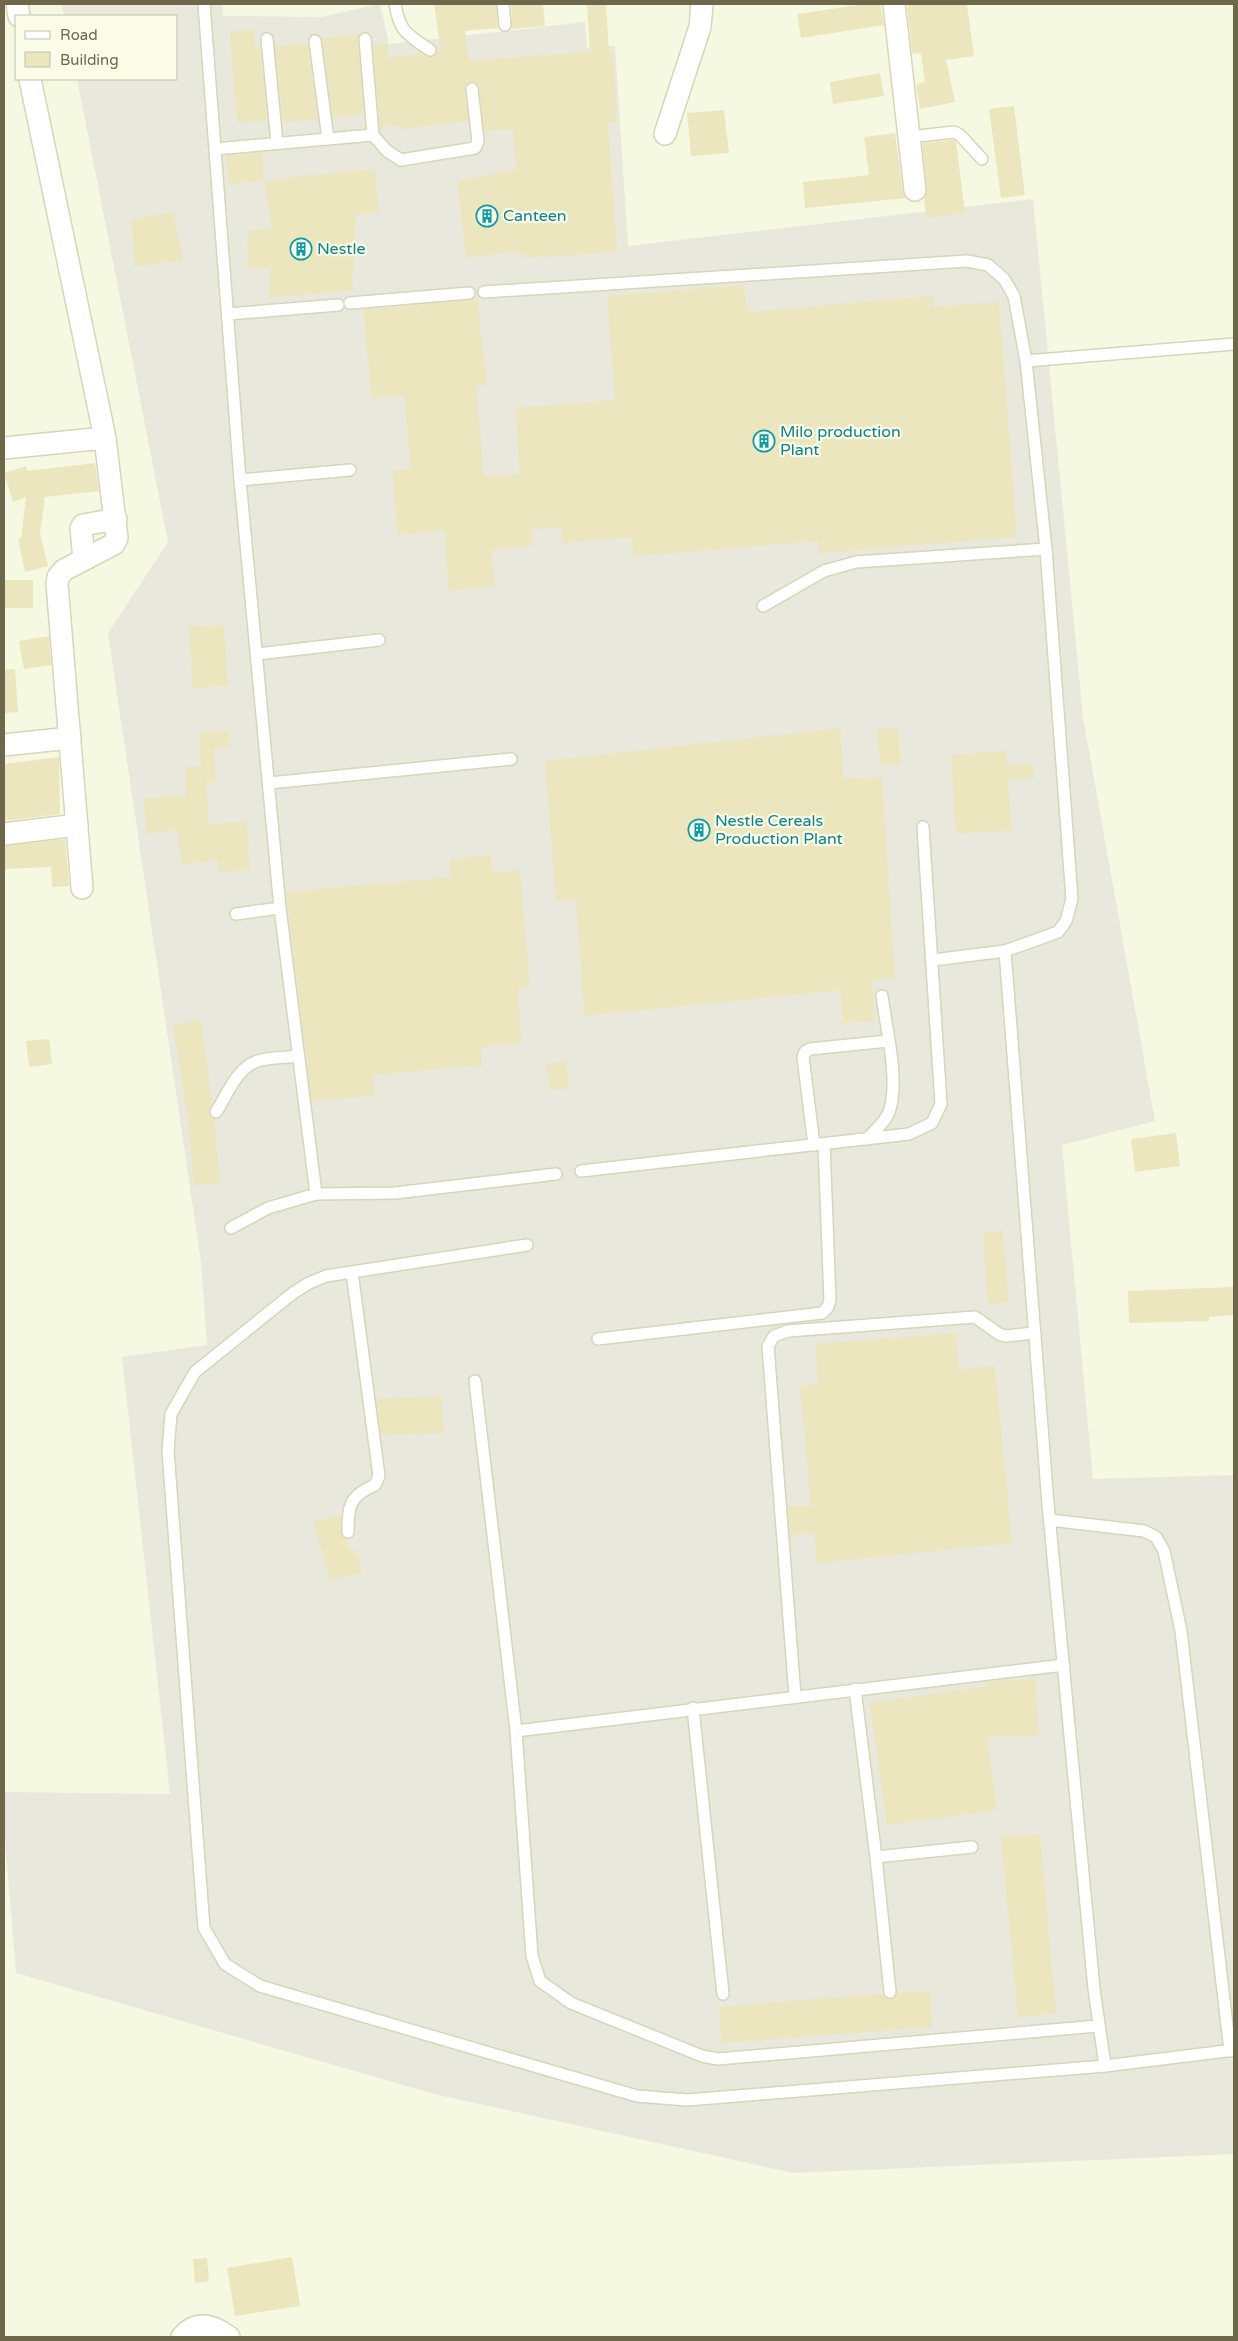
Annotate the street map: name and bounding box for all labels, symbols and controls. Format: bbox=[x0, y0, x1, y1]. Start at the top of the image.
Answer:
legend bbox=[15, 15, 178, 80]
text: Road bbox=[60, 26, 98, 44]
text: Building bbox=[60, 51, 119, 69]
building icon: Canteen bbox=[475, 204, 499, 228]
place label: Canteen bbox=[503, 206, 567, 226]
building icon: Nestle bbox=[289, 237, 313, 261]
place label: Nestle bbox=[317, 239, 365, 259]
place label: Milo production Plant bbox=[780, 422, 901, 460]
building icon: Milo production Plant bbox=[752, 429, 776, 453]
place label: Nestle Cereals Production Plant bbox=[715, 811, 843, 849]
building icon: Nestle Cereals Production Plant bbox=[687, 818, 711, 842]

